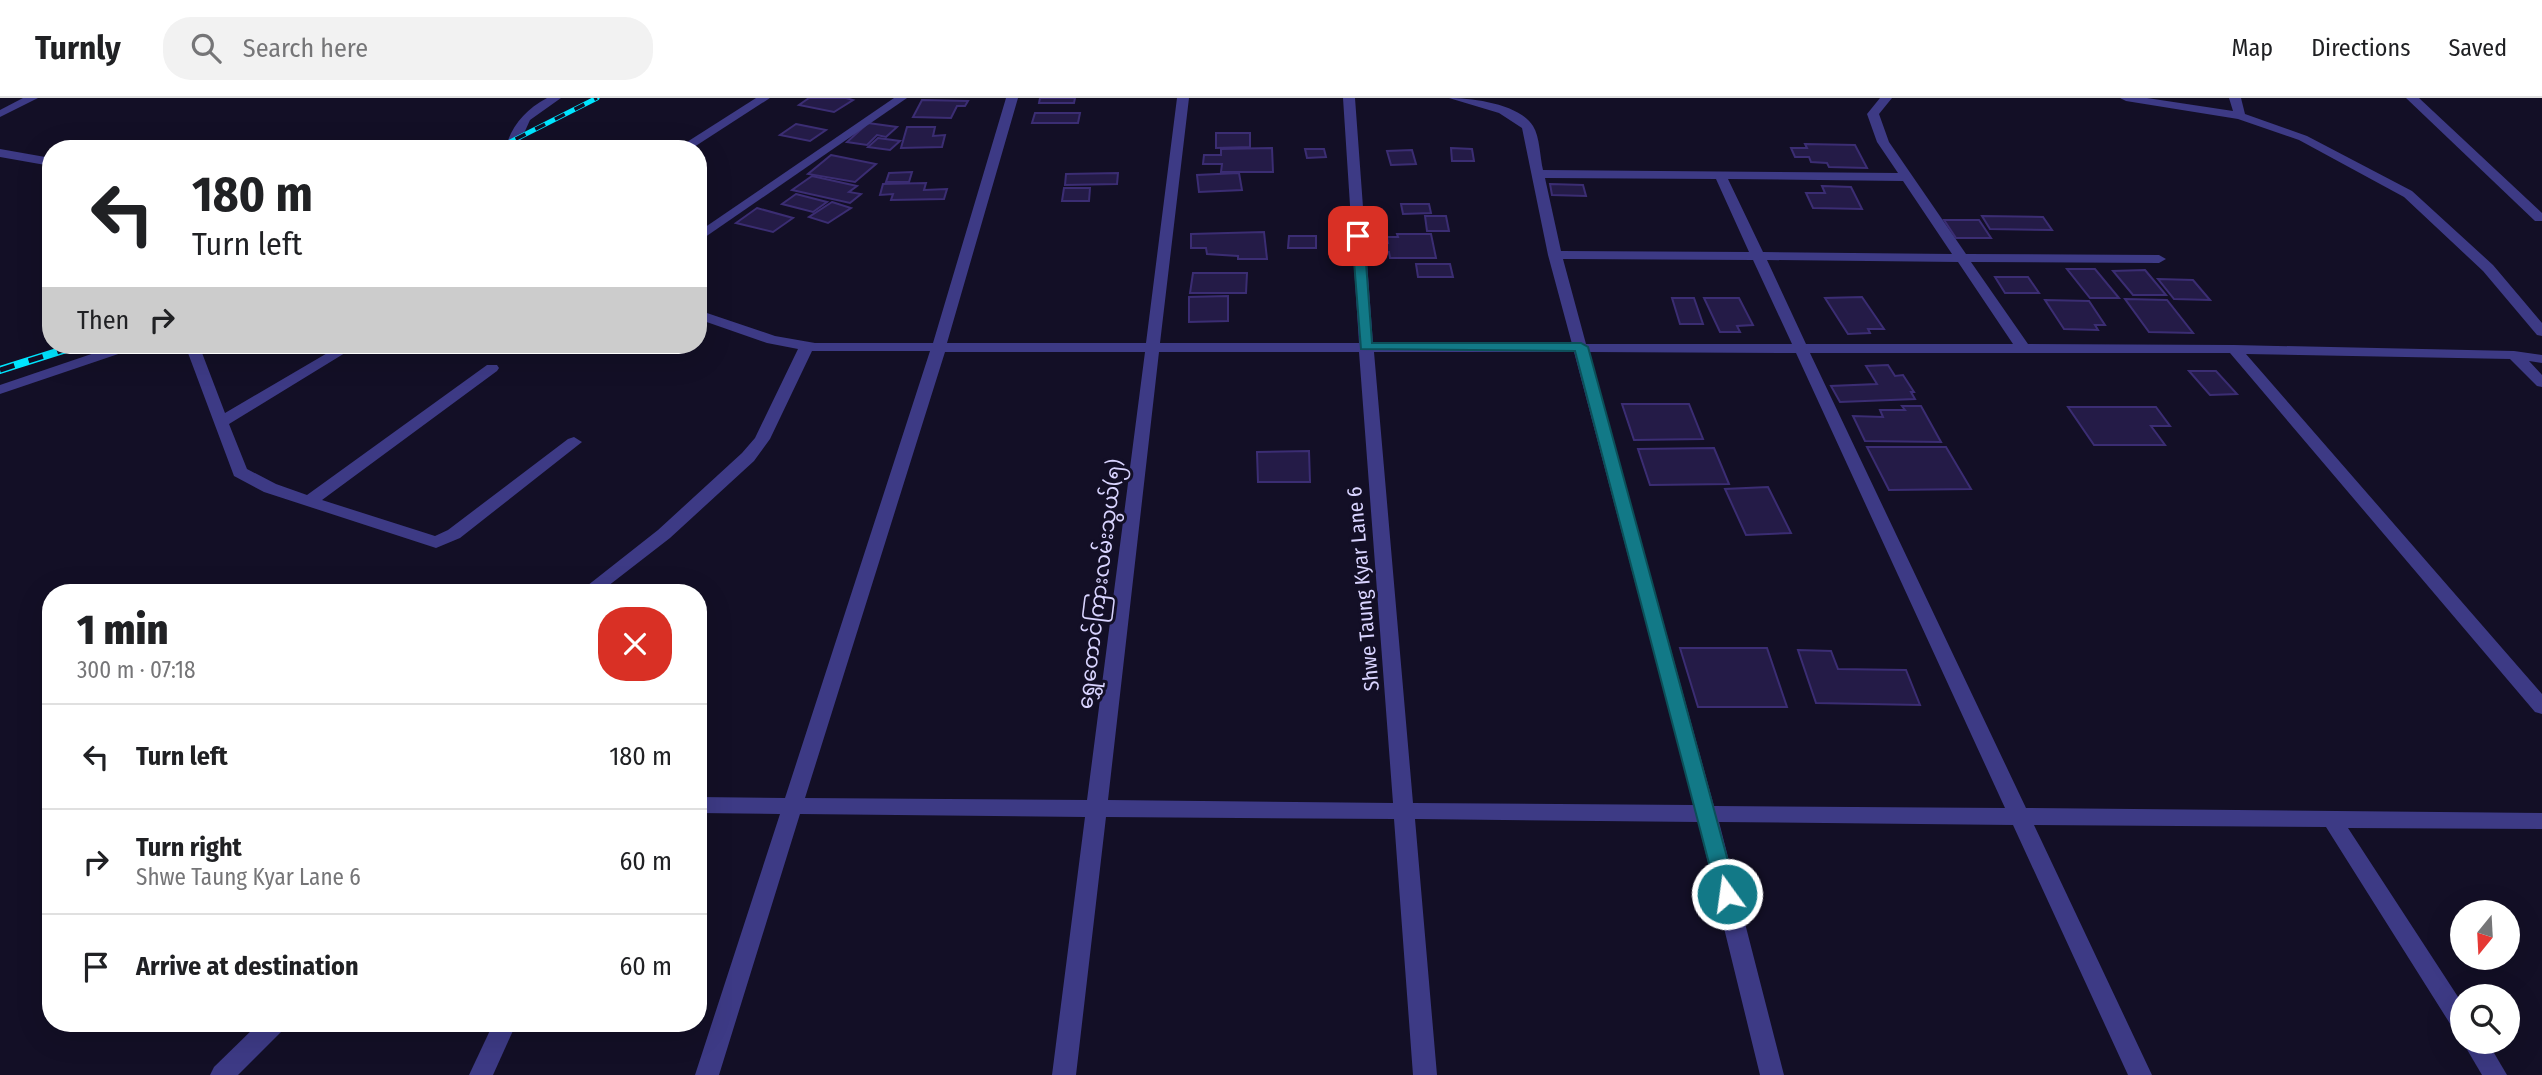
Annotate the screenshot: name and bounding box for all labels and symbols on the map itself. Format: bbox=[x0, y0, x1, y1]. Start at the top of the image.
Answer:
pin bbox=[1328, 206, 1388, 266]
street label: ရွှေတောင်ကြားလမ်းသွယ်(၅) bbox=[1069, 457, 1132, 711]
street label: Shwe Taung Kyar Lane 6 bbox=[1341, 486, 1385, 692]
position arrow bbox=[1690, 857, 1764, 931]
north arrow bbox=[2450, 900, 2520, 970]

